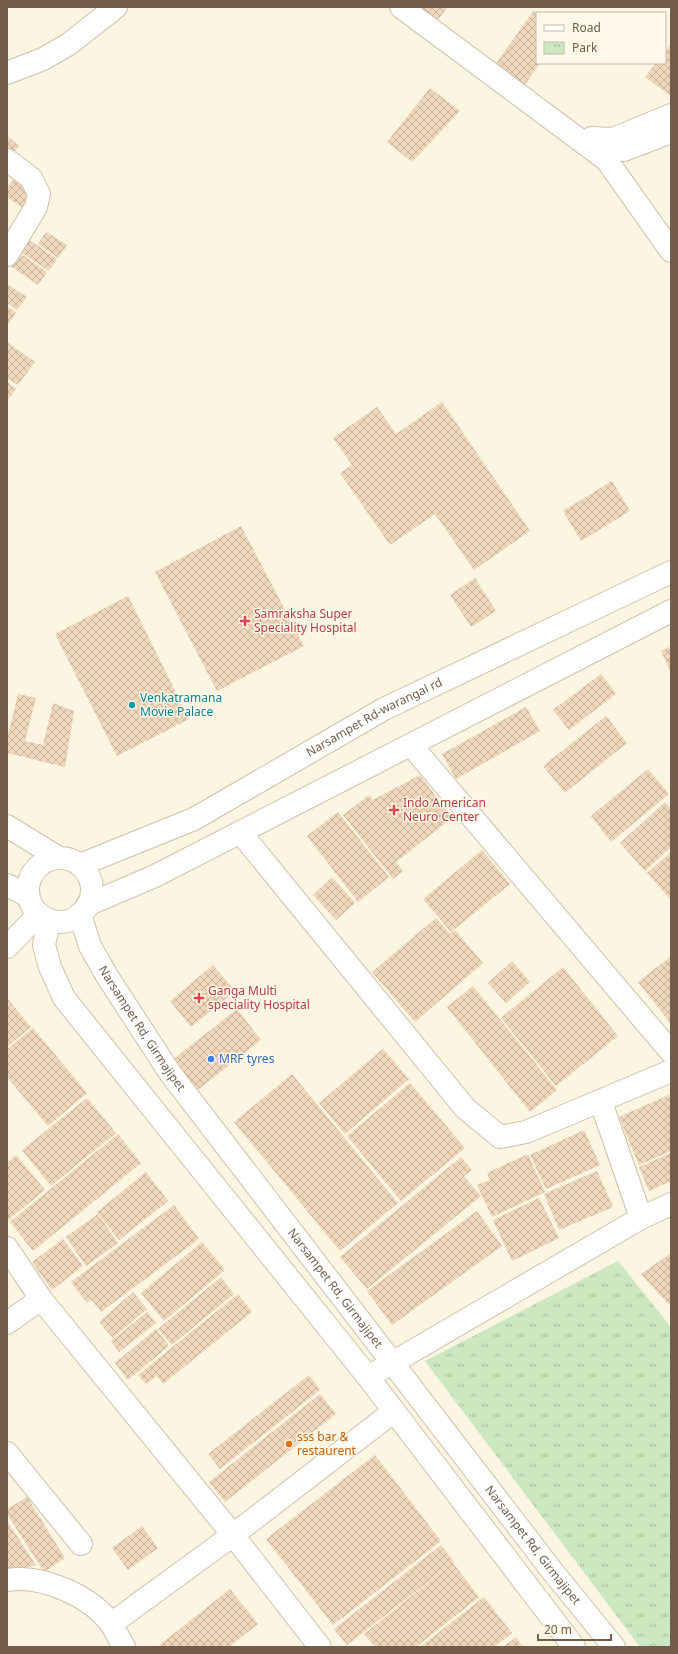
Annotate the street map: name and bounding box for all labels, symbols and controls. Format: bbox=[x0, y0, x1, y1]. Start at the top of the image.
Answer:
legend bbox=[536, 12, 666, 64]
text: Road bbox=[572, 19, 601, 36]
text: Park bbox=[572, 39, 598, 56]
place label: Samraksha Super Speciality Hospital bbox=[254, 605, 357, 636]
marker: Samraksha Super Speciality Hospital bbox=[239, 615, 251, 627]
street label: Narsampet Rd-warangal rd bbox=[303, 673, 445, 760]
place label: Venkatramana Movie Palace bbox=[140, 689, 222, 720]
marker: Venkatramana Movie Palace bbox=[127, 700, 137, 710]
place label: Indo American Neuro Center bbox=[403, 794, 486, 825]
marker: Indo American Neuro Center bbox=[388, 804, 400, 816]
street label: Narsampet Rd, Girmajipet bbox=[95, 962, 190, 1095]
place label: Ganga Multi speciality Hospital bbox=[208, 982, 310, 1013]
marker: Ganga Multi speciality Hospital bbox=[193, 992, 205, 1004]
place label: MRF tyres bbox=[219, 1050, 275, 1067]
marker: MRF tyres bbox=[206, 1054, 216, 1064]
street label: Narsampet Rd, Girmajipet bbox=[284, 1224, 387, 1352]
place label: sss bar & restaurent bbox=[297, 1428, 357, 1459]
marker: sss bar & restaurent bbox=[284, 1439, 294, 1449]
street label: Narsampet Rd, Girmajipet bbox=[481, 1482, 585, 1608]
scale bar bbox=[538, 1616, 611, 1642]
text: 20 m bbox=[544, 1621, 572, 1638]

